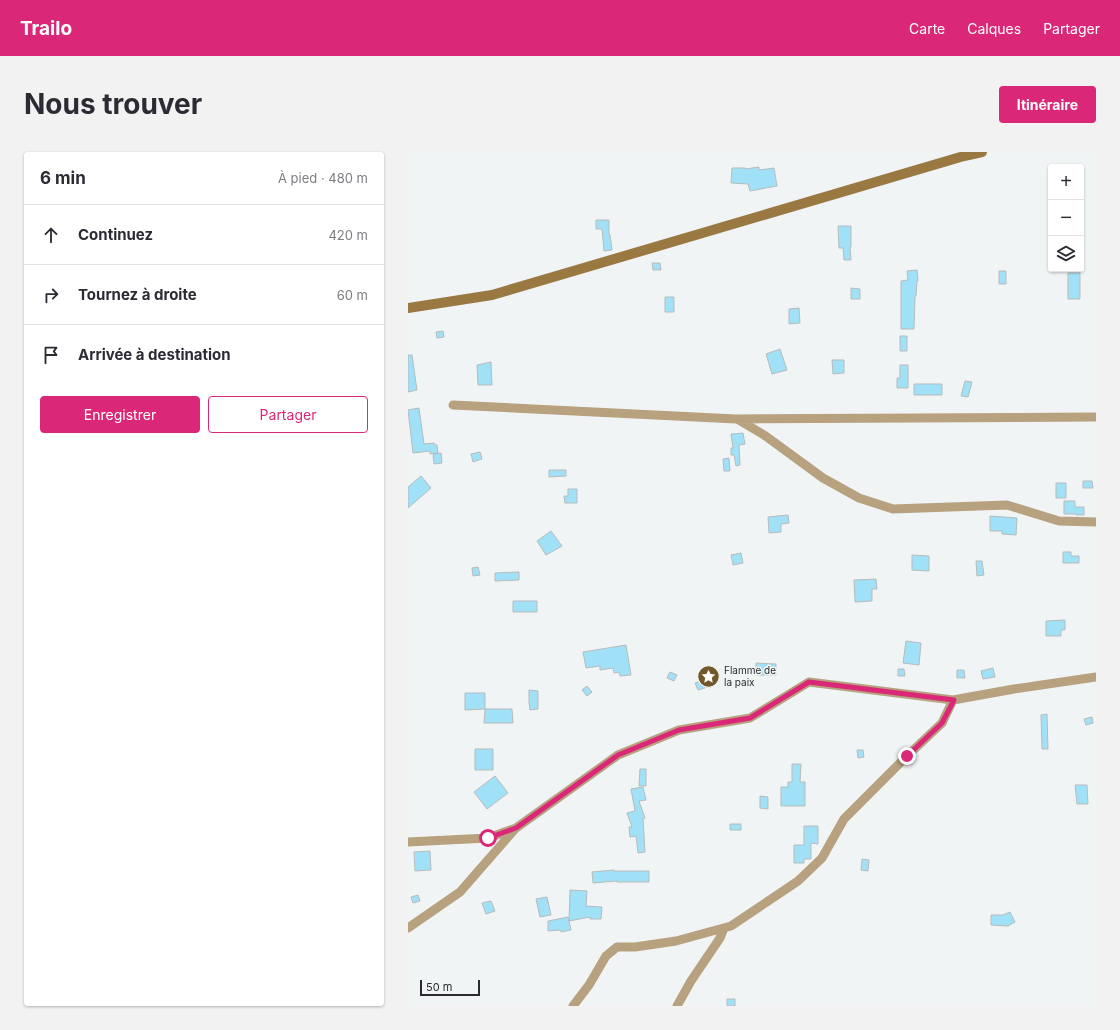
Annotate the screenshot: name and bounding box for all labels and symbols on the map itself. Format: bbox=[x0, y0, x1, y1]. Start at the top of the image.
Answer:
place icon: Flamme de la paix bbox=[696, 663, 722, 689]
place label: Flamme de la paix bbox=[724, 664, 776, 688]
route end bbox=[898, 747, 916, 765]
route start bbox=[479, 829, 497, 847]
scale bar bbox=[420, 978, 480, 997]

